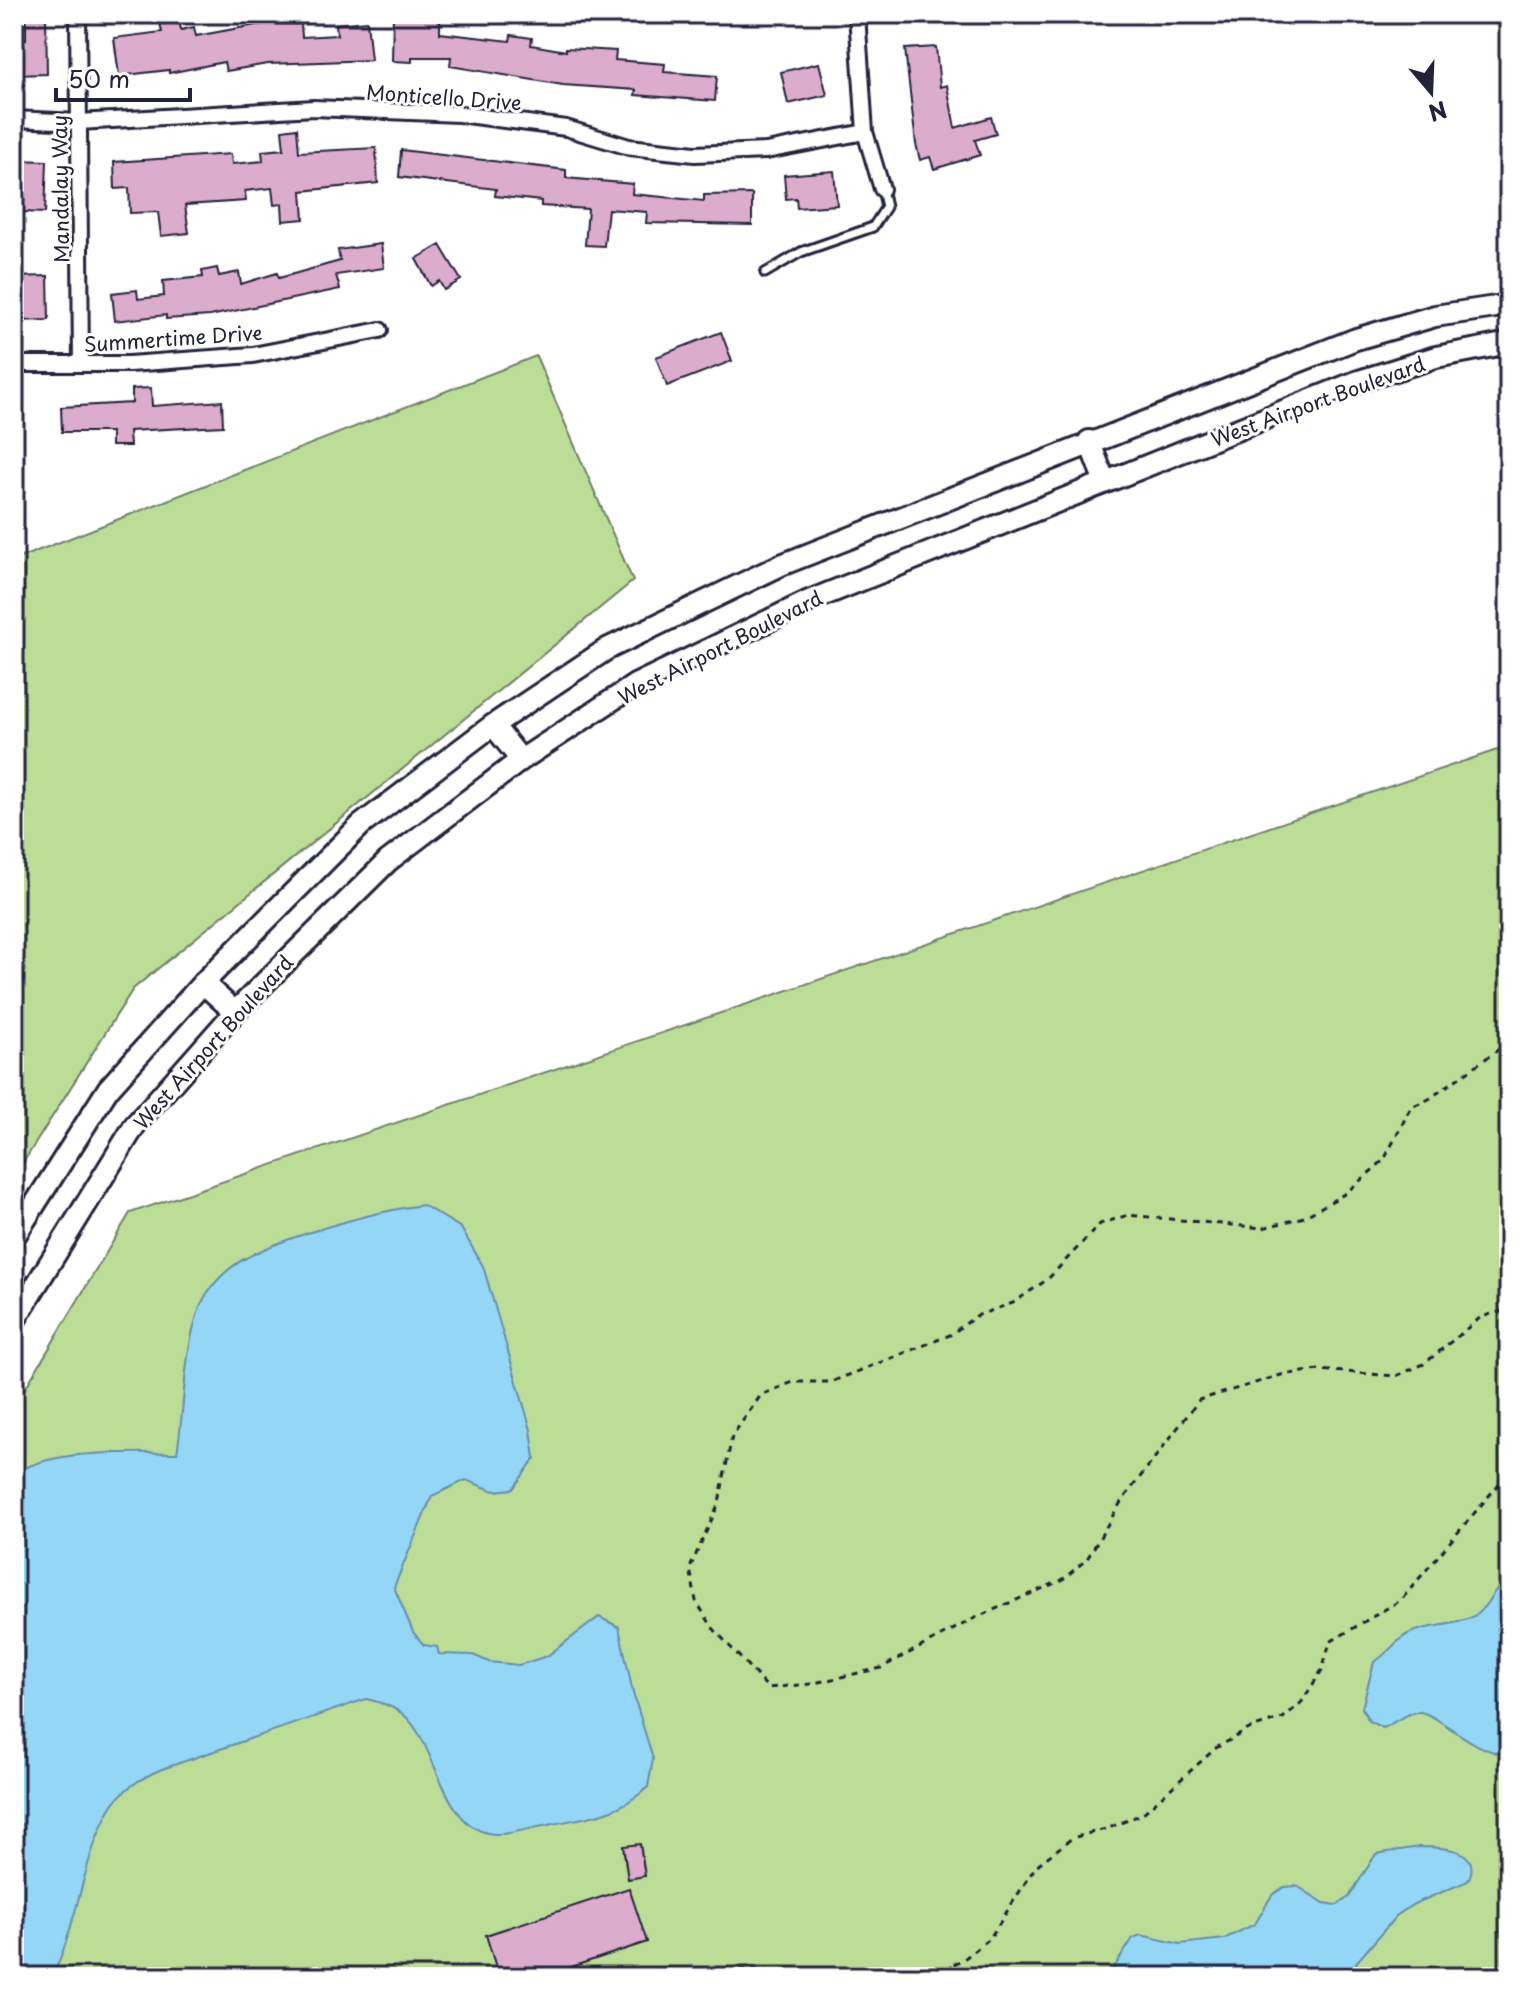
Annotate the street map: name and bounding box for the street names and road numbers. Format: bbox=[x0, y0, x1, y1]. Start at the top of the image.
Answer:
street label: Monticello Drive bbox=[365, 77, 523, 117]
street label: Mandalay Way bbox=[44, 115, 76, 263]
street label: Summertime Drive bbox=[83, 317, 263, 359]
street label: West Airport Boulevard bbox=[1207, 348, 1429, 454]
street label: West Airport Boulevard bbox=[613, 582, 827, 712]
street label: West Airport Boulevard bbox=[126, 948, 300, 1136]

